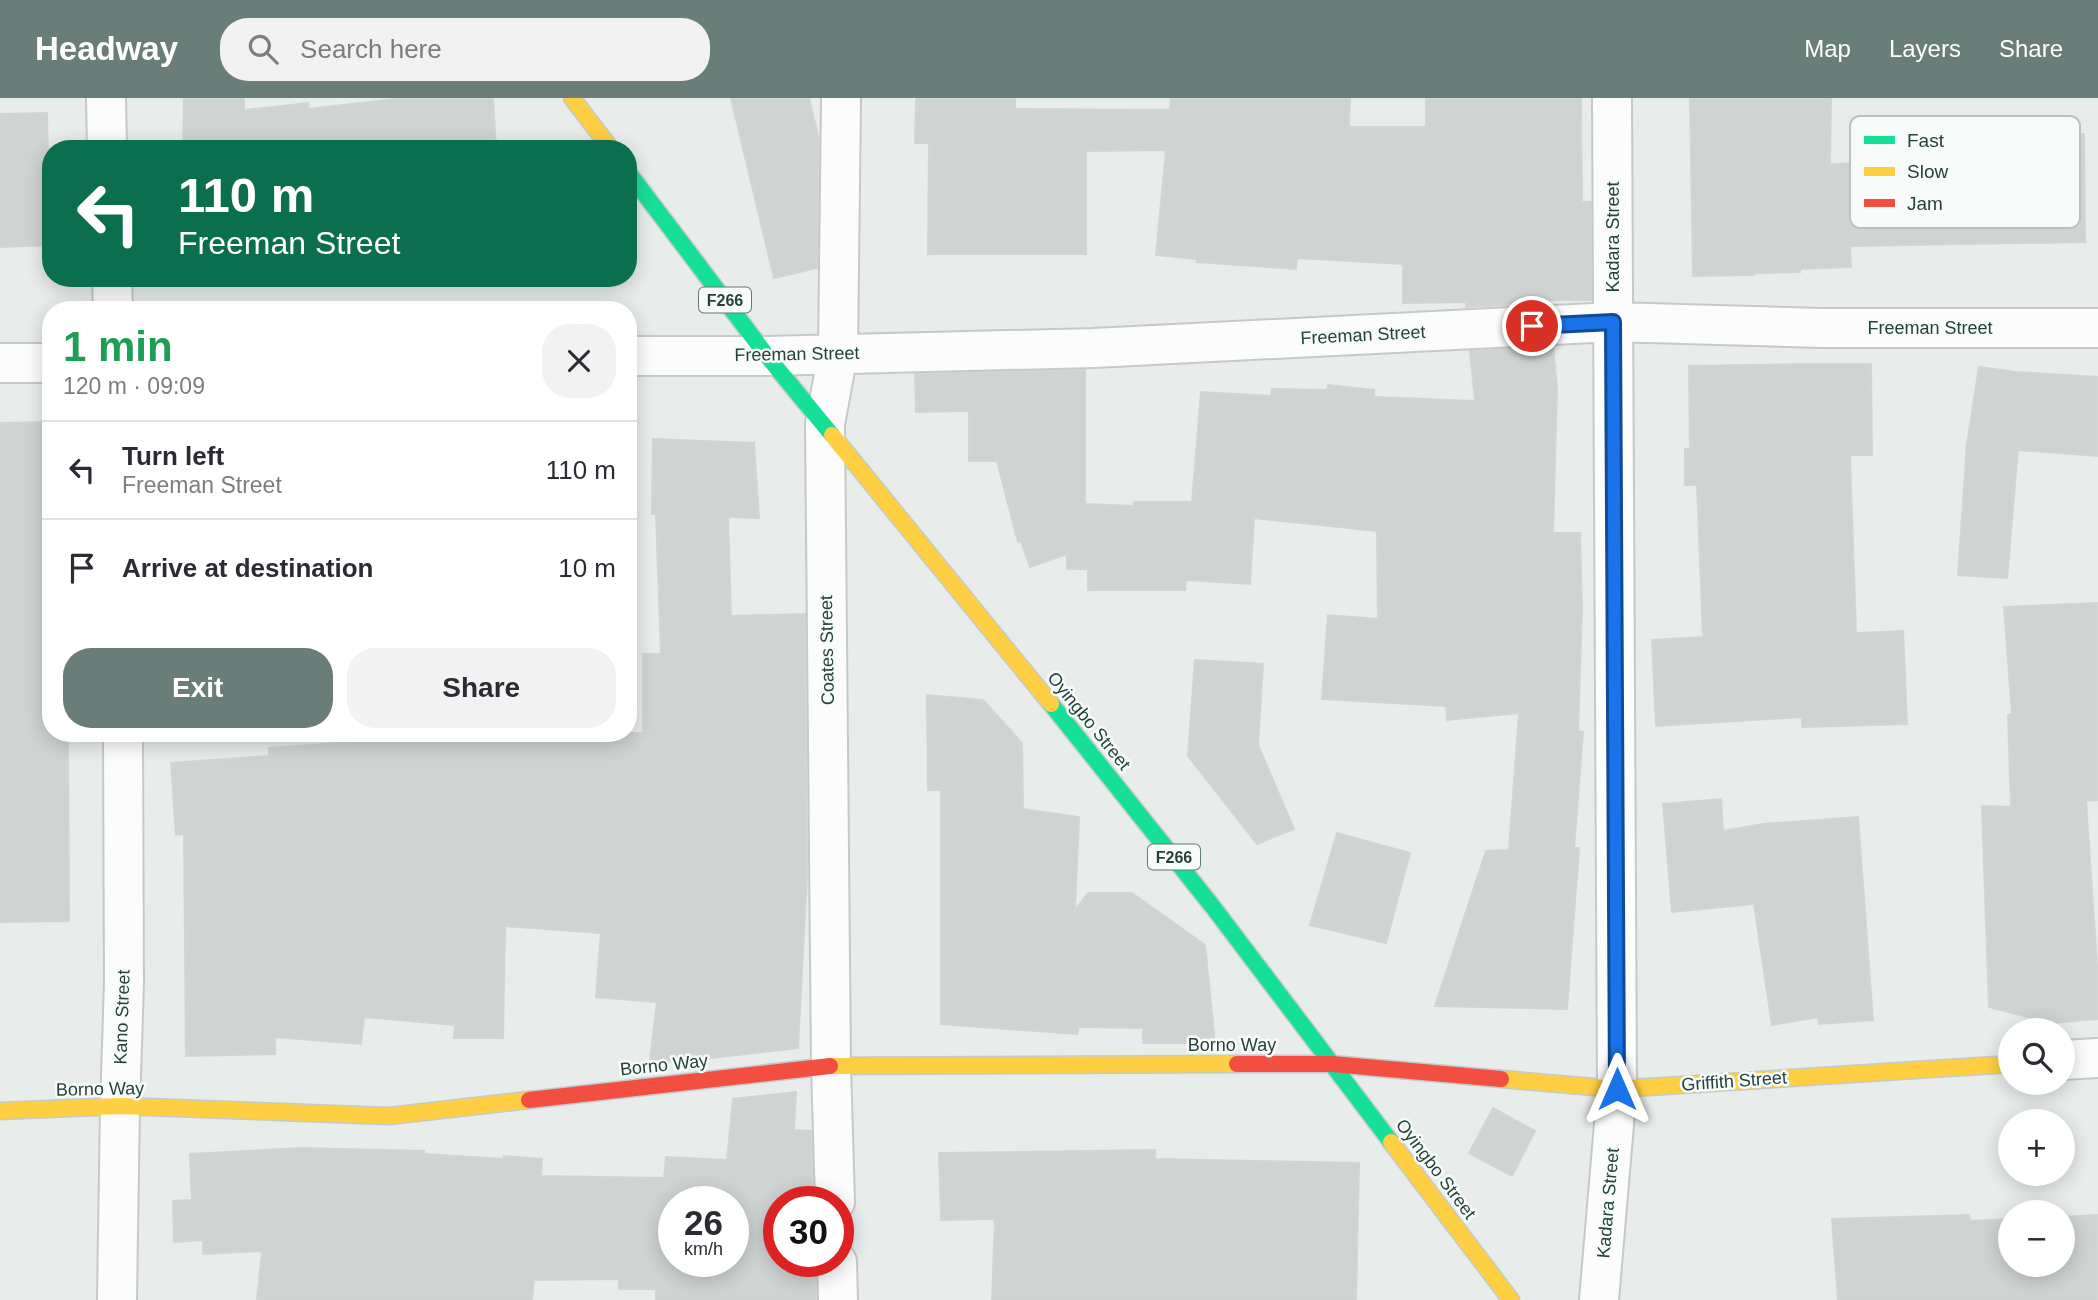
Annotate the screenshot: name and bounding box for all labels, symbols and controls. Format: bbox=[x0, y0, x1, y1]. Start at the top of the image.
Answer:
search box bbox=[220, 18, 710, 81]
text: Headway bbox=[35, 30, 178, 67]
icon: search bbox=[244, 30, 282, 68]
text: Search here bbox=[300, 34, 442, 64]
text: Map bbox=[1804, 35, 1851, 62]
text: Layers bbox=[1889, 35, 1961, 62]
text: Share bbox=[1999, 35, 2063, 62]
legend bbox=[1850, 116, 2080, 228]
text: Fast bbox=[1907, 130, 1945, 151]
text: Slow bbox=[1907, 161, 1948, 182]
icon: left bbox=[63, 168, 154, 259]
text: 110 m bbox=[178, 168, 314, 222]
street label: Kadara Street bbox=[1603, 181, 1623, 293]
text: Jam bbox=[1907, 193, 1943, 214]
text: Freeman Street bbox=[178, 225, 400, 261]
road number: F266 bbox=[699, 288, 751, 312]
pin bbox=[1502, 296, 1562, 356]
icon: arrive bbox=[1513, 307, 1551, 345]
street label: Freeman Street bbox=[1867, 318, 1993, 338]
street label: Freeman Street bbox=[1300, 322, 1426, 348]
text: 1 min bbox=[63, 323, 173, 370]
button: close bbox=[542, 324, 616, 398]
street label: Freeman Street bbox=[734, 343, 860, 365]
text: 120 m · 09:09 bbox=[63, 373, 205, 399]
text: Turn left bbox=[122, 441, 224, 471]
icon: left bbox=[63, 451, 101, 489]
text: 110 m bbox=[546, 455, 616, 485]
text: Freeman Street bbox=[122, 472, 282, 498]
icon: arrive bbox=[63, 549, 101, 587]
text: Arrive at destination bbox=[122, 553, 373, 583]
text: 10 m bbox=[558, 553, 616, 583]
street label: Coates Street bbox=[816, 595, 838, 705]
button: Exit bbox=[63, 648, 333, 728]
button: Share bbox=[347, 648, 616, 728]
street label: Oyingbo Street bbox=[1043, 668, 1135, 774]
road number: F266 bbox=[1148, 844, 1200, 870]
street label: Kano Street bbox=[110, 969, 134, 1065]
map controls bbox=[1998, 1018, 2075, 1277]
button: search bbox=[1998, 1018, 2075, 1095]
street label: Borno Way bbox=[1188, 1035, 1276, 1055]
street label: Borno Way bbox=[619, 1050, 709, 1080]
position arrow bbox=[1580, 1052, 1654, 1126]
street label: Griffith Street bbox=[1681, 1067, 1787, 1095]
street label: Borno Way bbox=[56, 1078, 144, 1100]
button: + bbox=[1998, 1109, 2075, 1186]
street label: Oyingbo Street bbox=[1392, 1115, 1480, 1223]
street label: Kadara Street bbox=[1593, 1147, 1623, 1259]
speed limit sign: 30 bbox=[763, 1186, 854, 1277]
button: − bbox=[1998, 1200, 2075, 1277]
text: 26 bbox=[684, 1203, 723, 1242]
text: km/h bbox=[684, 1239, 723, 1259]

